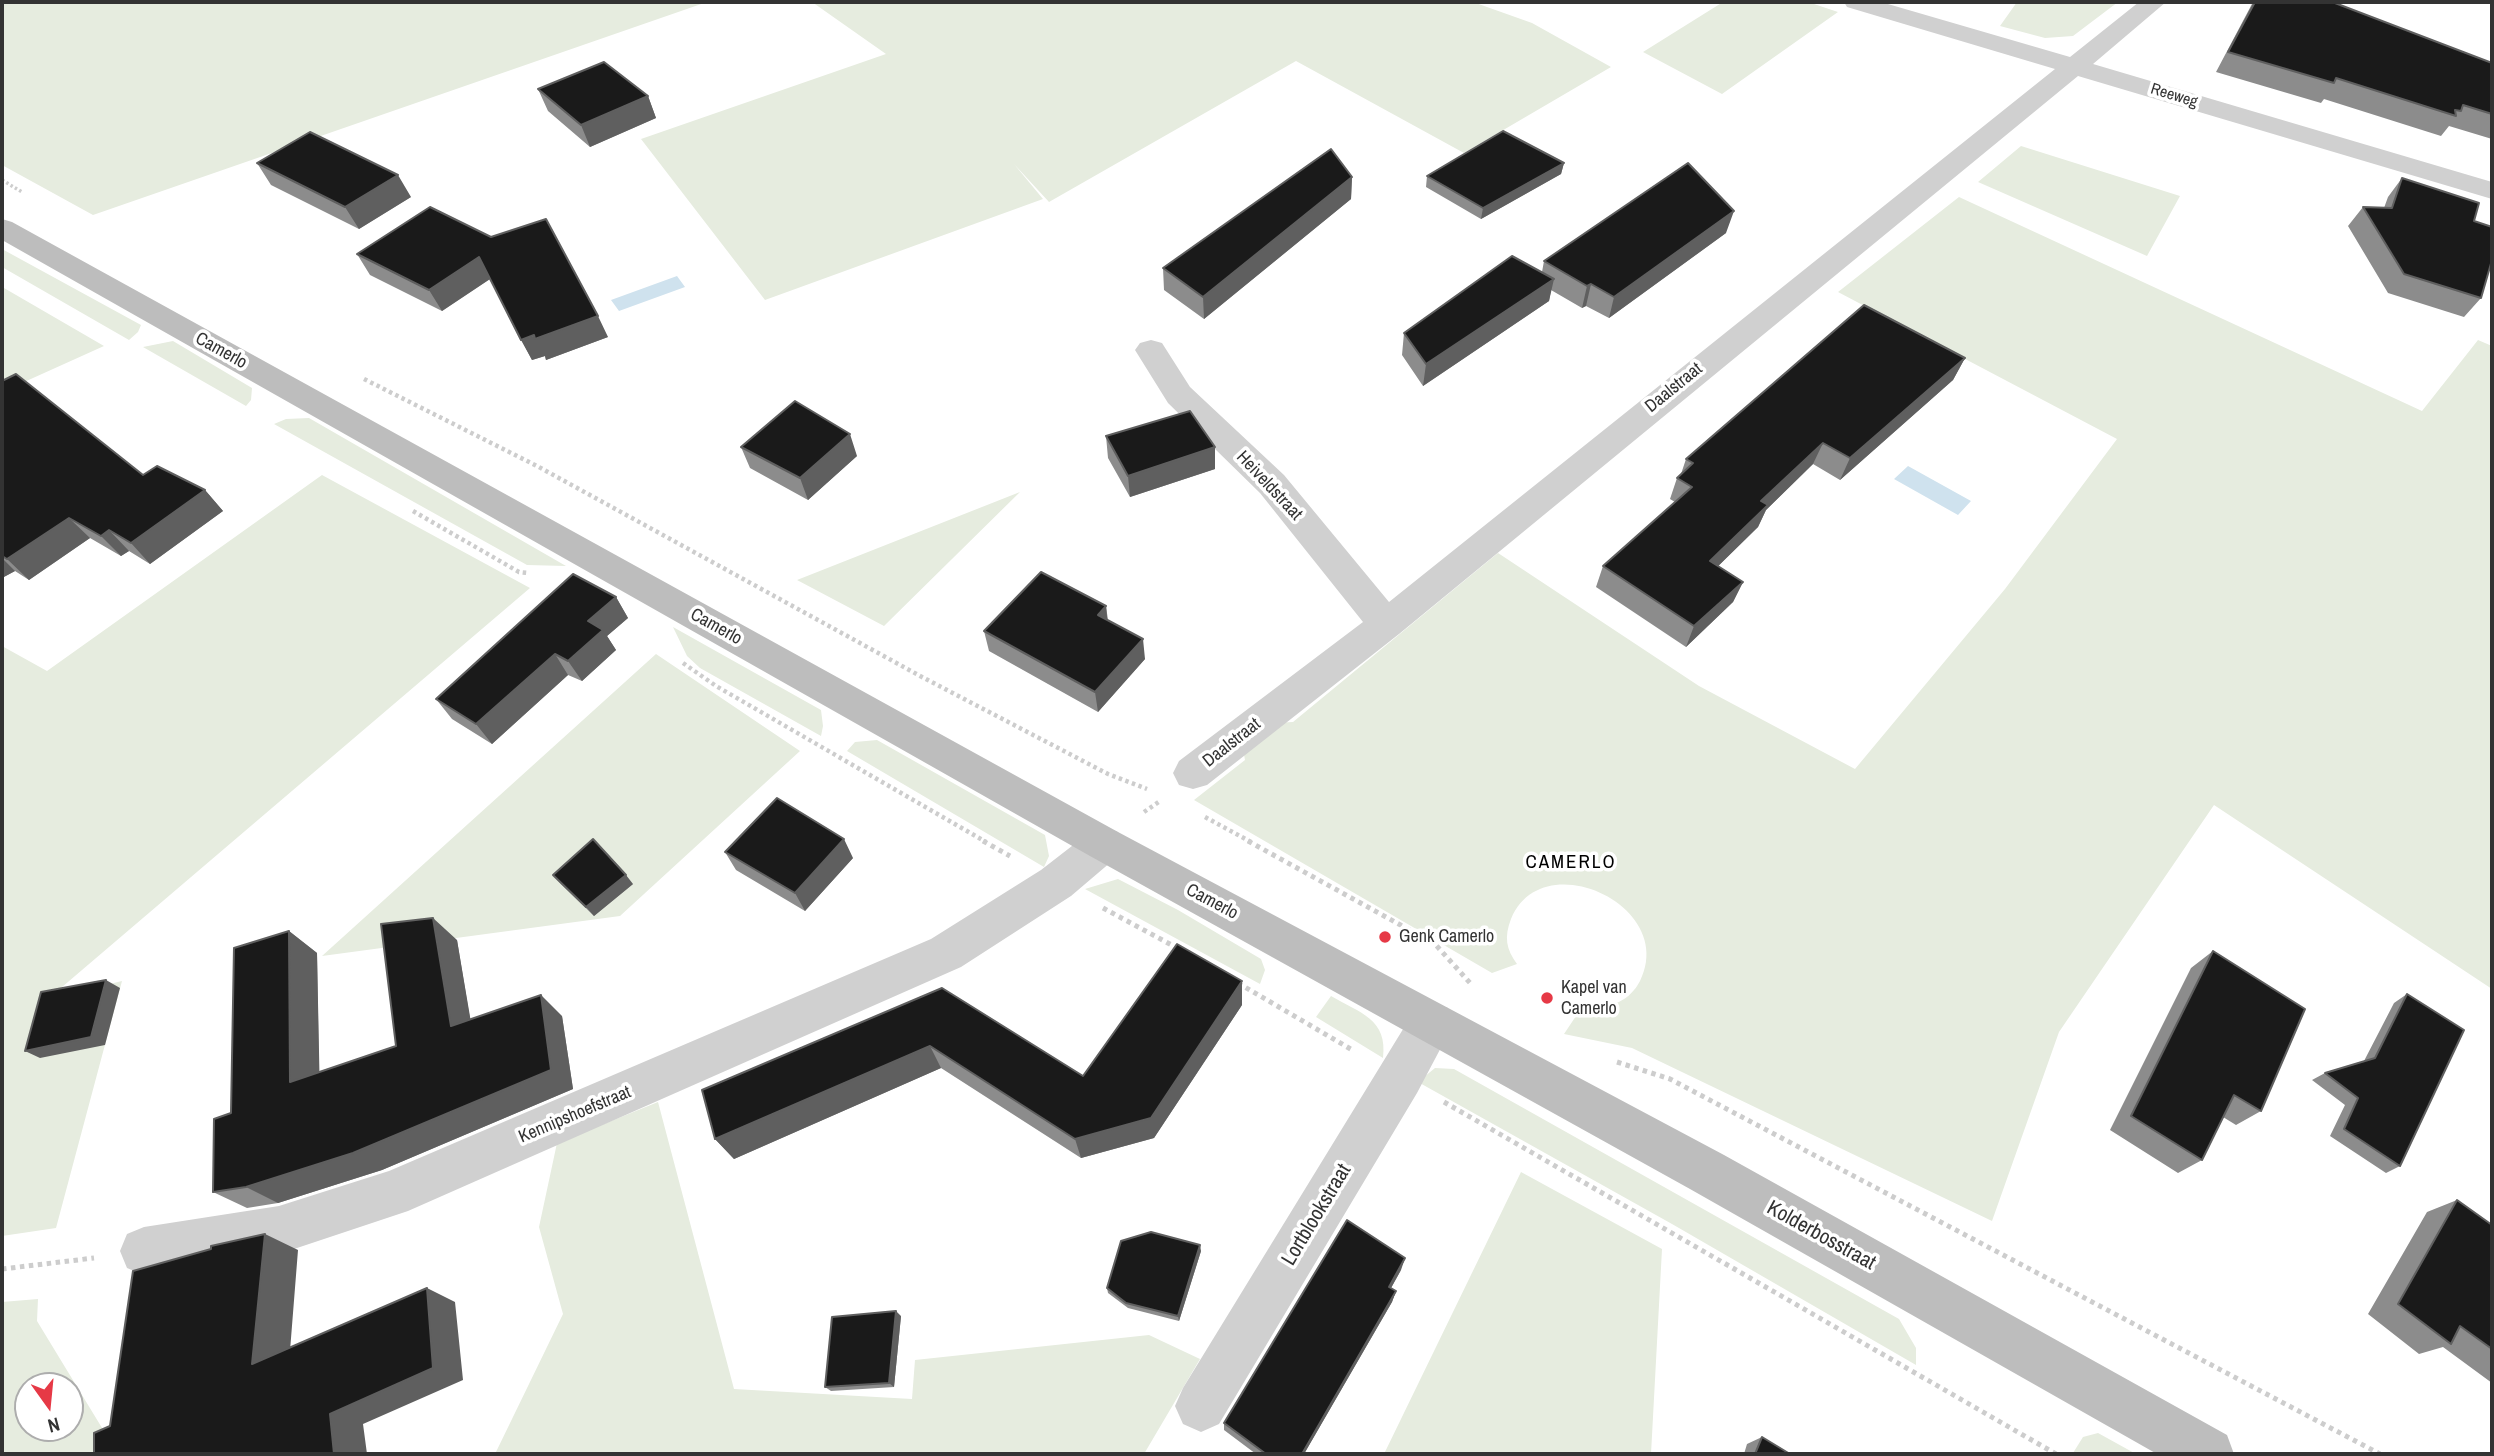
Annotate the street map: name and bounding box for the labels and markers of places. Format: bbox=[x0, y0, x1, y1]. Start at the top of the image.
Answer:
place label: Genk Camerlo bbox=[1399, 926, 1494, 948]
marker: Genk Camerlo bbox=[1377, 929, 1393, 945]
place label: Kapel van Camerlo bbox=[1561, 977, 1627, 1020]
marker: Kapel van Camerlo bbox=[1539, 990, 1555, 1006]

